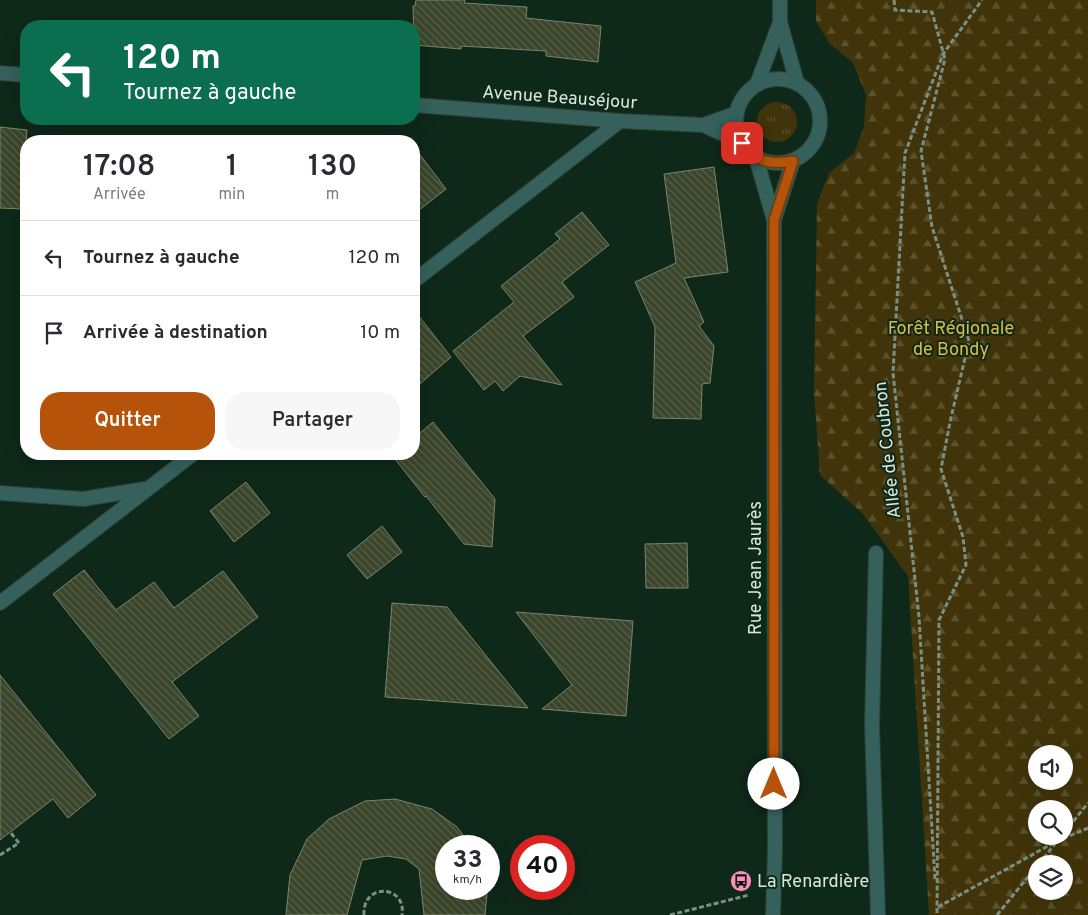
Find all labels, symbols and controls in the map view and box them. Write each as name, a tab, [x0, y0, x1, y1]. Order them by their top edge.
text: 120 m	[123, 37, 221, 81]
icon: left	[40, 40, 105, 105]
text: Tournez à gauche	[123, 80, 296, 107]
street label: Avenue Beauséjour	[482, 82, 638, 115]
pin	[721, 122, 763, 164]
icon: arrive	[728, 129, 756, 157]
text: 17:08	[83, 149, 156, 186]
text: 1	[226, 149, 238, 186]
text: 130	[308, 149, 357, 186]
text: Arrivée	[93, 185, 146, 205]
text: min	[219, 185, 245, 205]
text: m	[326, 185, 339, 205]
icon: left	[40, 244, 68, 272]
text: Tournez à gauche	[83, 246, 240, 270]
text: 120 m	[349, 246, 400, 270]
park label: Forêt Régionale de Bondy	[888, 318, 1014, 362]
icon: arrive	[40, 319, 68, 347]
text: Arrivée à destination	[83, 321, 268, 345]
text: 10 m	[360, 321, 400, 345]
street label: Allée de Coubron	[870, 380, 907, 520]
button: Quitter	[40, 392, 215, 450]
button: Partager	[225, 392, 400, 450]
street label: Rue Jean Jaurès	[745, 501, 768, 635]
map controls	[1028, 745, 1073, 900]
button: sound	[1028, 745, 1073, 790]
position arrow	[747, 757, 799, 809]
button: search	[1028, 800, 1073, 845]
speed limit sign: 40	[510, 835, 575, 900]
text: 33	[453, 845, 482, 877]
button: layers	[1028, 855, 1073, 900]
bus stop icon: La Renardière	[729, 869, 753, 893]
place label: La Renardière	[757, 871, 869, 894]
text: km/h	[453, 872, 482, 888]

